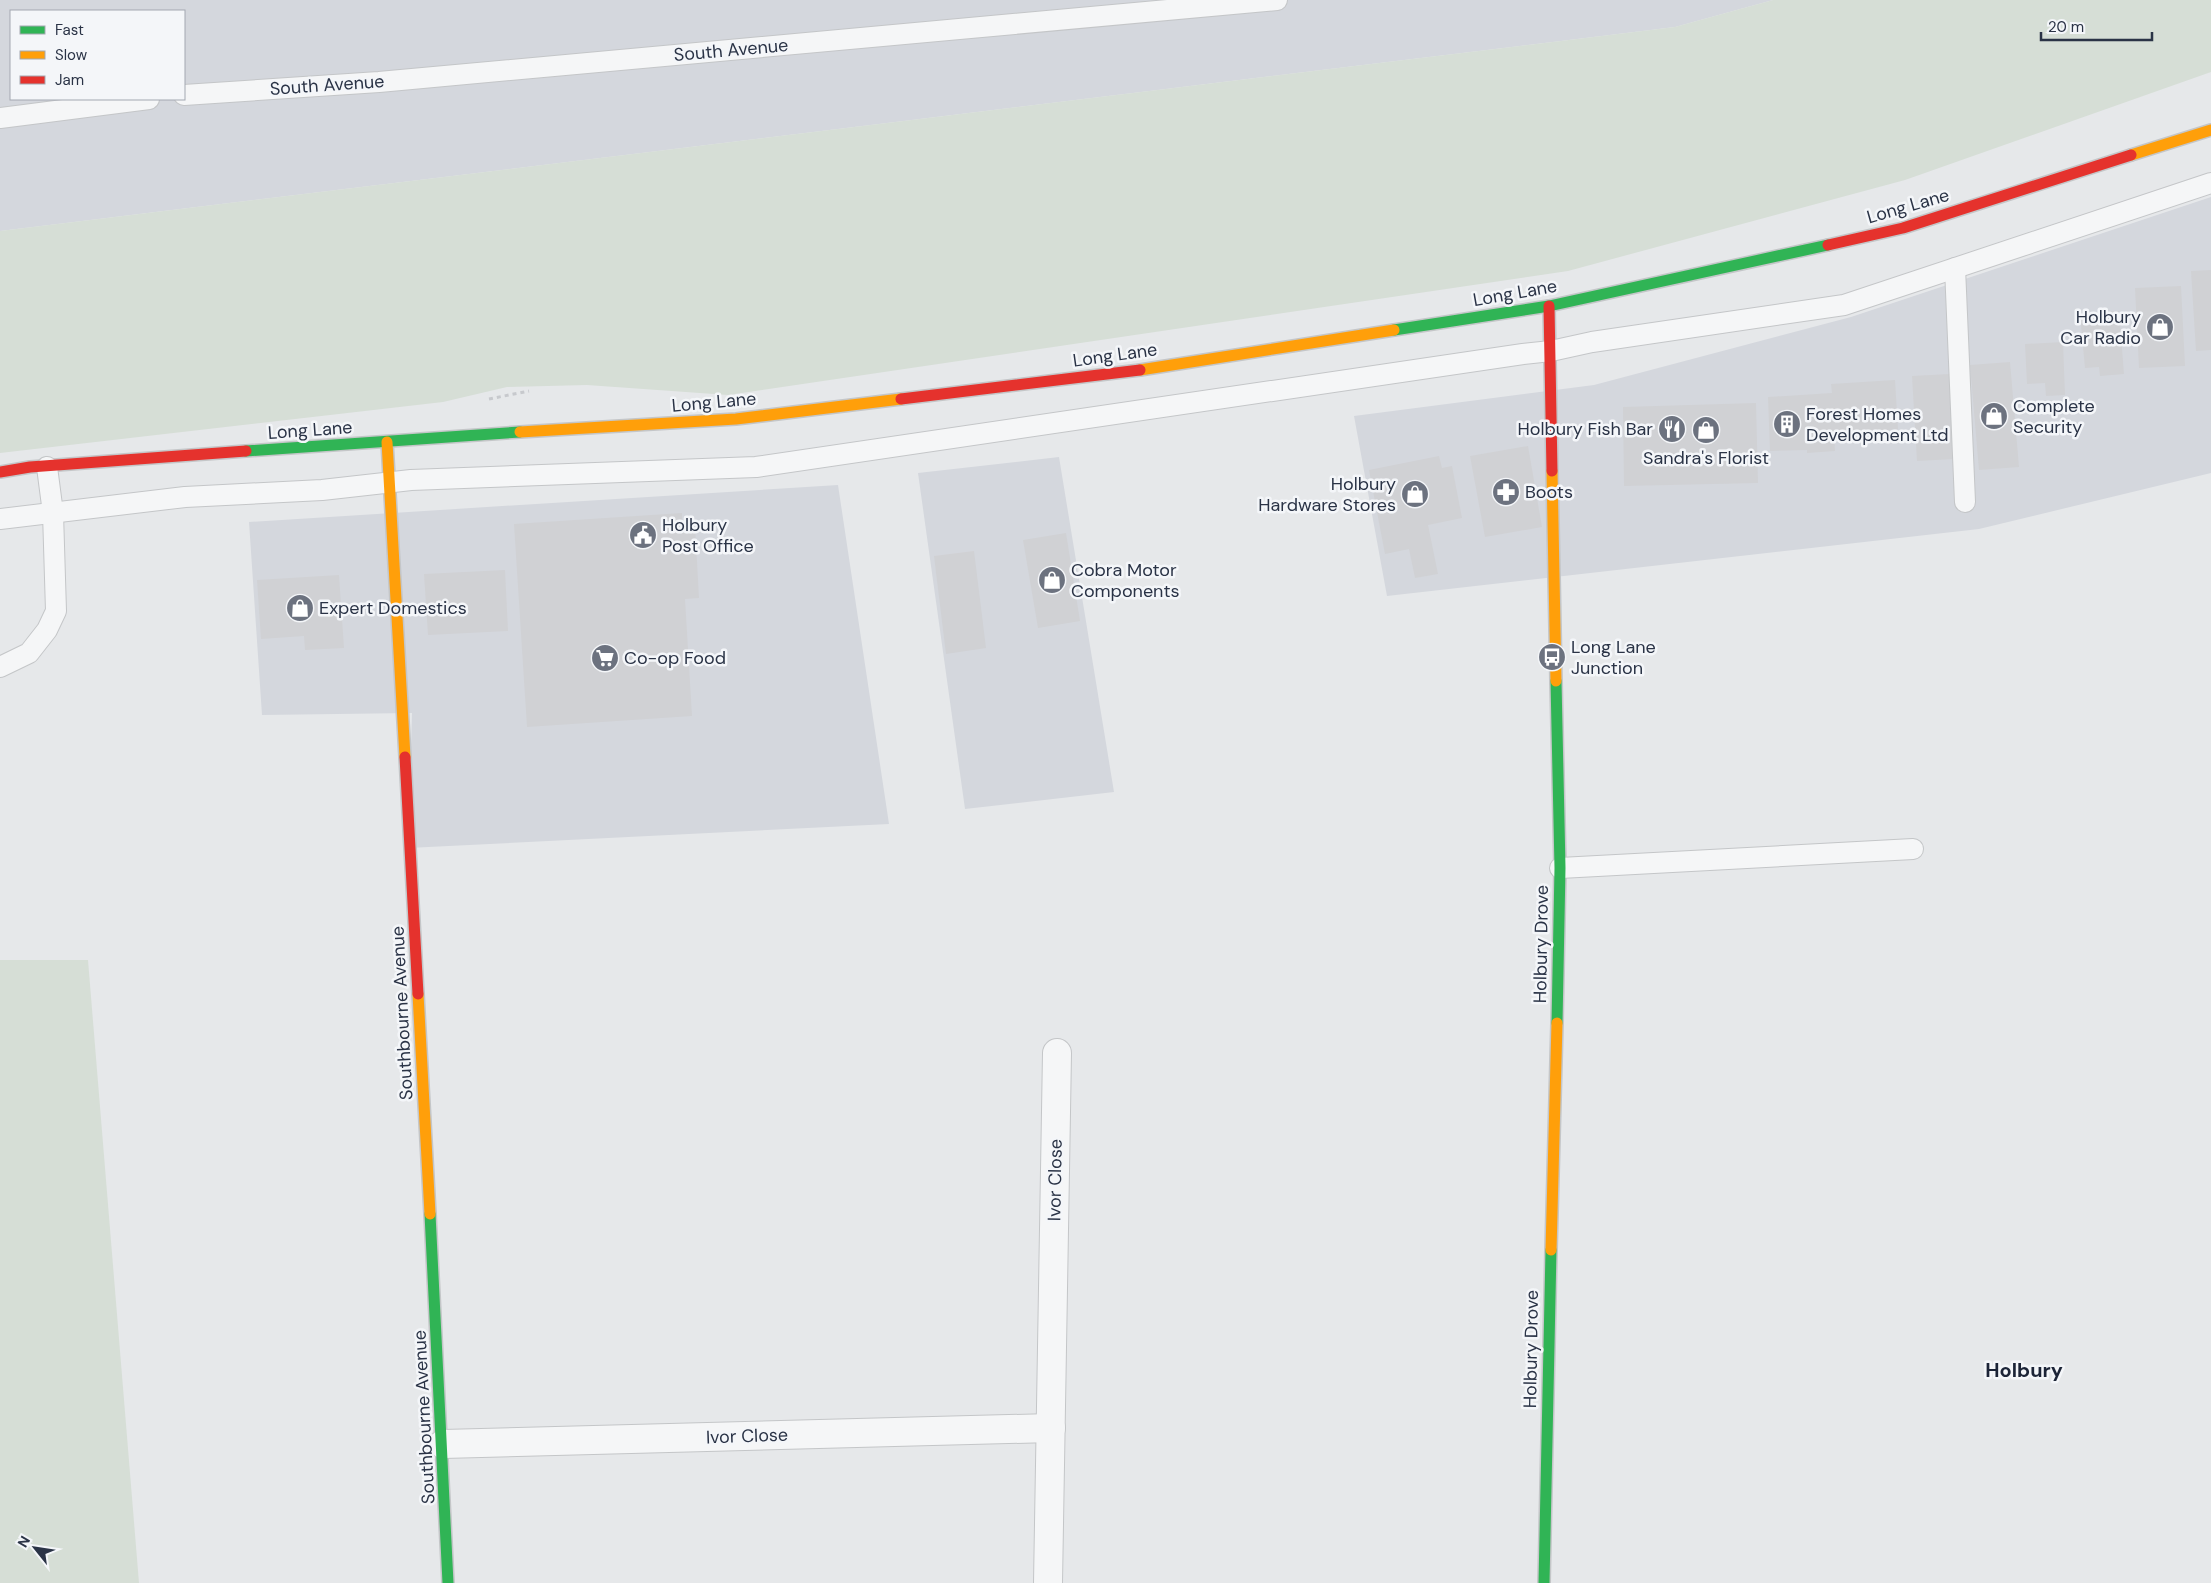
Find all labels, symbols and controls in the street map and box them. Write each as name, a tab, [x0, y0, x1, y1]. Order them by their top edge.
legend	[10, 10, 185, 100]
scale bar	[2041, 10, 2152, 42]
text: 20 m	[2048, 17, 2084, 37]
text: Fast	[55, 20, 84, 40]
street label: South Avenue	[673, 33, 789, 67]
text: Slow	[55, 45, 88, 65]
street label: South Avenue	[269, 69, 385, 101]
text: Jam	[55, 70, 84, 90]
street label: Long Lane	[1864, 183, 1952, 229]
street label: Long Lane	[1471, 274, 1559, 312]
place label: Holbury Car Radio	[2060, 305, 2141, 350]
shop icon: Holbury Car Radio	[2145, 312, 2175, 342]
street label: Long Lane	[1071, 337, 1159, 373]
street label: Long Lane	[671, 386, 757, 418]
place label: Complete Security	[2013, 394, 2095, 439]
shop icon: Complete Security	[1979, 401, 2009, 431]
place label: Forest Homes Development Ltd	[1806, 402, 1949, 447]
building icon: Forest Homes Development Ltd	[1772, 409, 1802, 439]
restaurant icon: Holbury Fish Bar	[1657, 414, 1687, 444]
street label: Long Lane	[267, 415, 353, 445]
shop icon: Sandra's Florist	[1691, 415, 1721, 445]
place label: Holbury Fish Bar	[1518, 417, 1653, 441]
place label: Sandra's Florist	[1643, 446, 1769, 470]
place label: Holbury Hardware Stores	[1258, 472, 1396, 517]
pharmacy icon: Boots	[1491, 477, 1521, 507]
shop icon: Holbury Hardware Stores	[1400, 479, 1430, 509]
place label: Boots	[1525, 480, 1573, 504]
place label: Holbury Post Office	[662, 513, 754, 558]
public building icon: Holbury Post Office	[628, 520, 658, 550]
place label: Cobra Motor Components	[1071, 558, 1180, 603]
shop icon: Cobra Motor Components	[1037, 565, 1067, 595]
shop icon: Expert Domestics	[285, 593, 315, 623]
place label: Expert Domestics	[319, 596, 467, 620]
place label: Long Lane Junction	[1571, 635, 1656, 680]
bus stop icon: Long Lane Junction	[1537, 642, 1567, 672]
supermarket icon: Co-op Food	[590, 643, 620, 673]
place label: Co-op Food	[624, 646, 726, 670]
street label: Holbury Drove	[1528, 885, 1554, 1003]
street label: Southbourne Avenue	[385, 925, 419, 1101]
street label: Ivor Close	[1042, 1139, 1068, 1221]
street label: Holbury Drove	[1518, 1290, 1544, 1408]
street label: Southbourne Avenue	[407, 1329, 441, 1505]
district label: Holbury	[1985, 1357, 2063, 1383]
street label: Ivor Close	[705, 1423, 789, 1449]
north arrow	[10, 1523, 60, 1573]
text: N	[13, 1533, 34, 1550]

